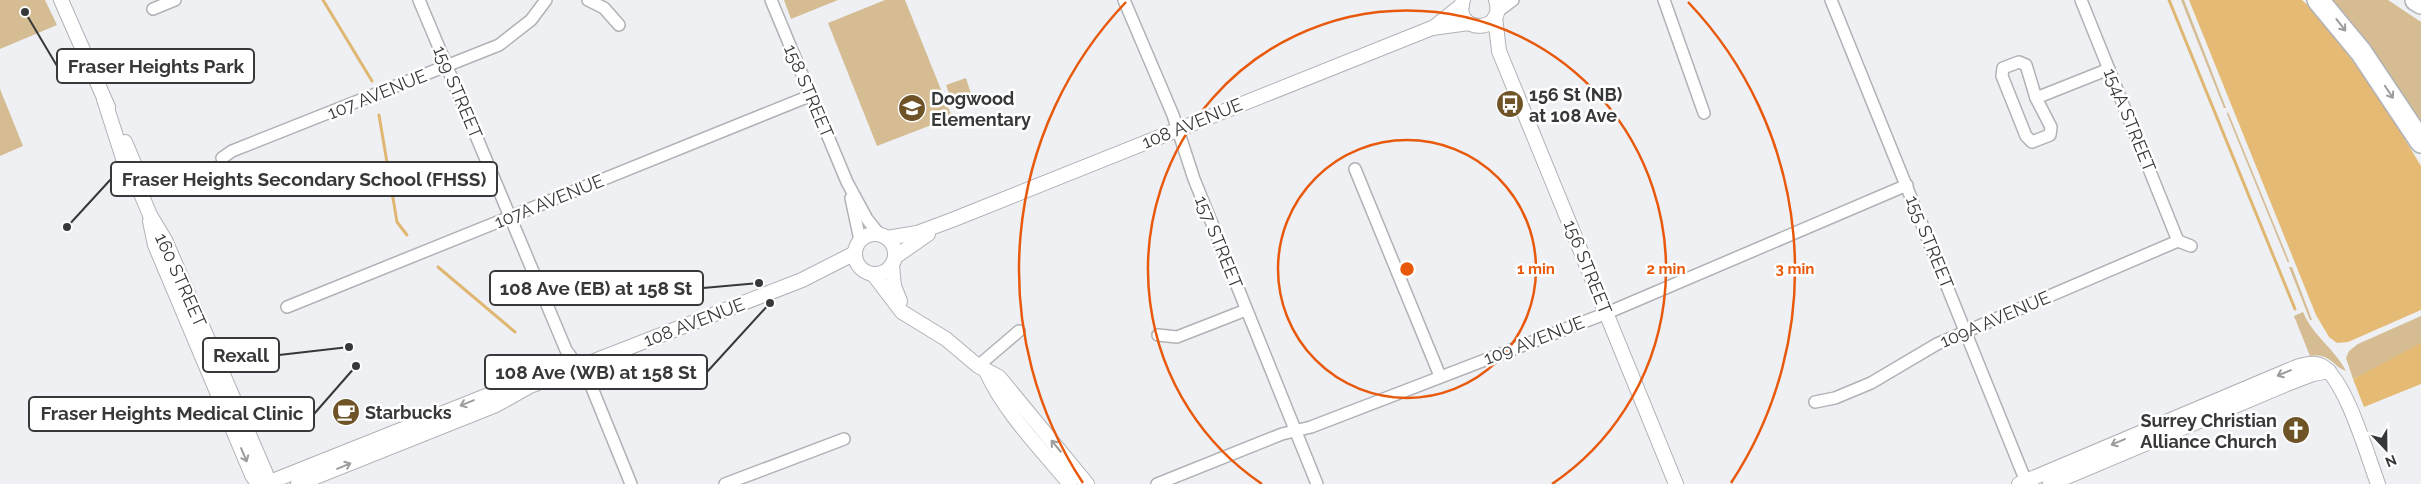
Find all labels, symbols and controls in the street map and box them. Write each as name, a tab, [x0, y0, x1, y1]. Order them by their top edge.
one-way arrow	[2335, 18, 2346, 31]
street label: 158 STREET	[780, 41, 838, 141]
street label: 159 STREET	[429, 42, 487, 142]
callout: Fraser Heights Park	[57, 49, 254, 83]
text: Fraser Heights Park	[68, 55, 245, 77]
street label: 107 AVENUE	[324, 65, 430, 123]
street label: 154A STREET	[2100, 65, 2160, 175]
place label: 156 St (NB) at 108 Ave	[1529, 84, 1622, 126]
one-way arrow	[2384, 85, 2394, 99]
place label: Dogwood Elementary	[931, 88, 1031, 130]
bus stop icon: 156 St (NB) at 108 Ave	[1495, 89, 1525, 119]
school or university icon: Dogwood Elementary	[897, 93, 927, 123]
street label: 108 AVENUE	[1139, 93, 1245, 153]
callout: Fraser Heights Secondary School (FHSS)	[111, 162, 497, 196]
text: Fraser Heights Secondary School (FHSS)	[122, 168, 486, 190]
street label: 107A AVENUE	[491, 170, 607, 232]
street label: 155 STREET	[1902, 192, 1958, 292]
street label: 157 STREET	[1191, 193, 1247, 291]
street label: 156 STREET	[1560, 217, 1616, 317]
street label: 160 STREET	[151, 230, 211, 330]
centre of rings	[1398, 260, 1416, 278]
text: 1 min	[1517, 260, 1555, 278]
text: 2 min	[1647, 260, 1685, 278]
text: 3 min	[1776, 260, 1814, 278]
callout: 108 Ave (EB) at 158 St	[490, 271, 703, 305]
text: 108 Ave (EB) at 158 St	[500, 277, 693, 299]
street label: 109A AVENUE	[1937, 286, 2053, 352]
street label: 108 AVENUE	[641, 293, 747, 351]
street label: 109 AVENUE	[1481, 311, 1587, 369]
callout: Rexall	[203, 338, 279, 372]
text: Rexall	[213, 344, 270, 366]
callout: 108 Ave (WB) at 158 St	[485, 355, 707, 389]
text: 108 Ave (WB) at 158 St	[495, 361, 697, 383]
one-way arrow	[2277, 368, 2292, 378]
callout: Fraser Heights Medical Clinic	[29, 397, 314, 431]
cafe icon: Starbucks	[331, 397, 361, 427]
one-way arrow	[459, 400, 474, 409]
text: Fraser Heights Medical Clinic	[40, 402, 304, 424]
place label: Starbucks	[365, 402, 452, 423]
place label: Surrey Christian Alliance Church	[2140, 410, 2277, 452]
church icon: Surrey Christian Alliance Church	[2281, 415, 2311, 445]
north arrow	[2361, 424, 2411, 474]
one-way arrow	[2111, 438, 2126, 448]
one-way arrow	[1050, 440, 1061, 453]
one-way arrow	[240, 448, 249, 463]
text: N	[2383, 452, 2399, 470]
one-way arrow	[335, 461, 351, 470]

